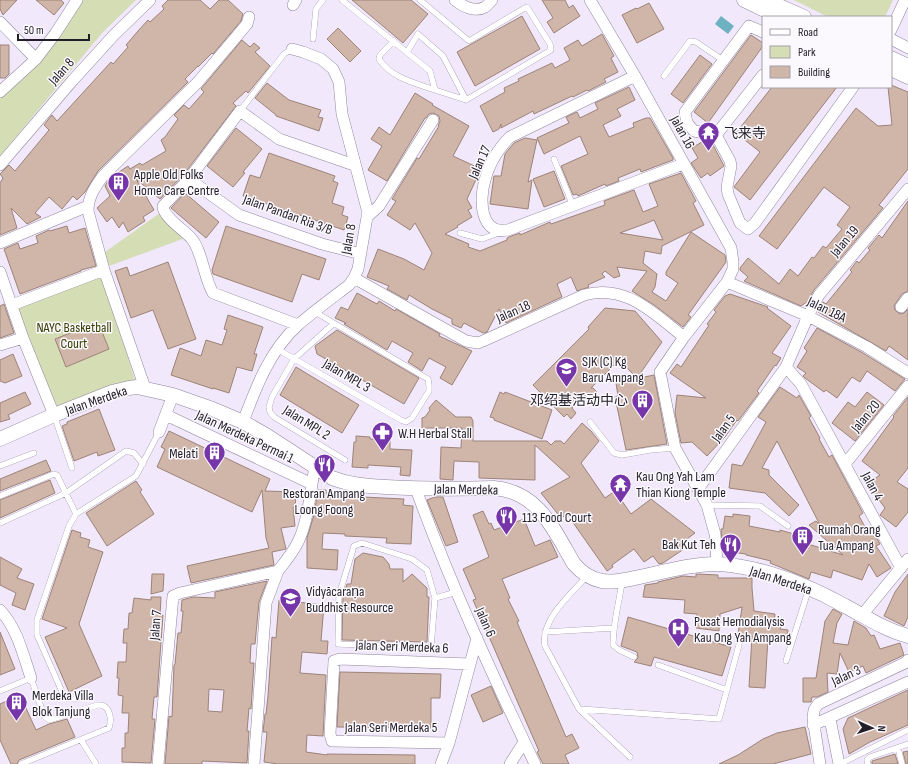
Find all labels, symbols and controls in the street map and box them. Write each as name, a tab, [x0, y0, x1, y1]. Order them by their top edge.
scale bar	[18, 16, 89, 42]
legend	[762, 16, 892, 88]
text: 50 m	[24, 23, 44, 38]
text: Road	[798, 25, 818, 40]
text: Park	[798, 45, 816, 60]
street label: Jalan 8	[44, 54, 78, 89]
text: Building	[798, 65, 830, 80]
street label: Jalan 16	[666, 112, 699, 152]
temple icon: 飞来寺	[695, 120, 721, 153]
place label: 飞来寺	[724, 125, 766, 142]
street label: Jalan 17	[464, 142, 494, 183]
place label: Apple Old Folks Home Care Centre	[133, 166, 219, 199]
building icon: Apple Old Folks Home Care Centre	[106, 169, 132, 202]
street label: Jalan Pandan Ria 3/B	[240, 190, 335, 239]
street label: Jalan 19	[826, 222, 862, 261]
street label: Jalan 8	[337, 223, 360, 257]
street label: Jalan 18A	[804, 292, 850, 327]
street label: Jalan 18	[493, 296, 533, 327]
park label: NAYC Basketball Court	[36, 319, 112, 352]
place label: SJK (C) Kg Baru Ampang	[582, 353, 644, 386]
street label: Jalan MPL 3	[319, 355, 374, 396]
school or university icon: SJK (C) Kg Baru Ampang	[553, 356, 579, 389]
street label: Jalan Merdeka	[62, 382, 129, 419]
building icon: 邓绍基活动中心	[630, 387, 656, 420]
place label: 邓绍基活动中心	[530, 392, 628, 409]
street label: Jalan 20	[847, 397, 883, 437]
street label: Jalan MPL 2	[279, 401, 333, 443]
street label: Jalan Merdeka Permai 1	[192, 406, 297, 467]
street label: Jalan 5	[707, 411, 739, 446]
pharmacy icon: W.H Herbal Stall	[369, 420, 395, 453]
place label: W.H Herbal Stall	[398, 425, 472, 442]
building icon: Melati	[201, 440, 227, 473]
place label: Melati	[169, 445, 198, 462]
restaurant icon: Restoran Ampang Loong Foong	[311, 452, 337, 485]
place label: Kau Ong Yah Lam Thian Kiong Temple	[636, 468, 726, 501]
street label: Jalan 4	[857, 468, 887, 504]
temple icon: Kau Ong Yah Lam Thian Kiong Temple	[607, 471, 633, 504]
street label: Jalan Merdeka	[433, 480, 498, 499]
place label: Restoran Ampang Loong Foong	[283, 485, 366, 518]
restaurant icon: 113 Food Court	[493, 504, 519, 537]
place label: 113 Food Court	[522, 509, 591, 526]
place label: Rumah Orang Tua Ampang	[818, 521, 881, 554]
building icon: Rumah Orang Tua Ampang	[790, 524, 816, 557]
restaurant icon: Bak Kut Teh	[718, 531, 744, 564]
place label: Bak Kut Teh	[662, 536, 716, 553]
street label: Jalan Merdeka	[747, 562, 814, 599]
place label: Vidyācaraṇa Buddhist Resource	[306, 583, 393, 616]
school or university icon: Vidyācaraṇa Buddhist Resource	[278, 586, 304, 619]
street label: Jalan 6	[471, 604, 500, 640]
street label: Jalan 7	[146, 609, 165, 642]
place label: Pusat Hemodialysis Kau Ong Yah Ampang	[694, 613, 792, 646]
hospital icon: Pusat Hemodialysis Kau Ong Yah Ampang	[666, 616, 692, 649]
street label: Jalan Seri Merdeka 6	[354, 636, 449, 657]
street label: Jalan 3	[828, 661, 864, 690]
place label: Merdeka Villa Blok Tanjung	[32, 687, 94, 720]
building icon: Merdeka Villa Blok Tanjung	[3, 690, 29, 723]
north arrow	[852, 708, 892, 748]
street label: Jalan Seri Merdeka 5	[344, 719, 438, 736]
text: N	[875, 725, 888, 732]

